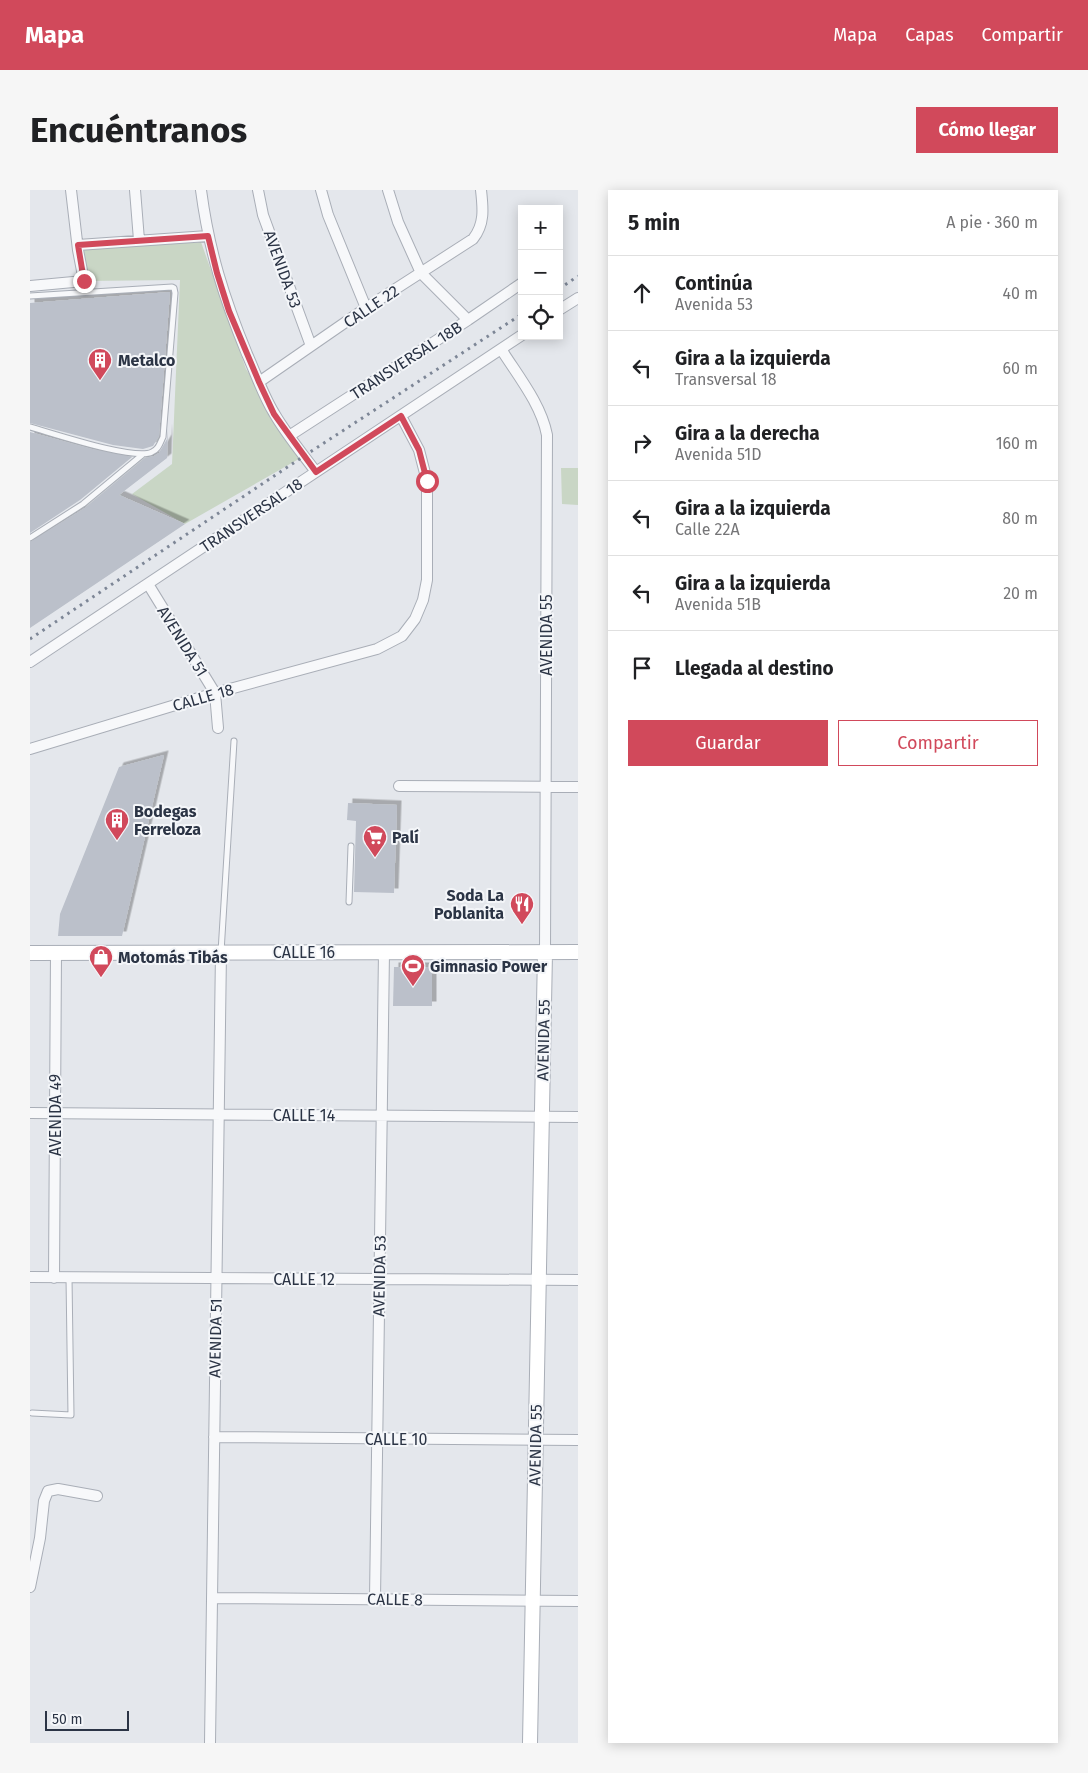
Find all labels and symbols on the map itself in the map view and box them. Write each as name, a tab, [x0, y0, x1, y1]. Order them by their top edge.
street label: AVENIDA 53	[260, 228, 305, 311]
route end	[73, 270, 96, 293]
street label: CALLE 22	[340, 281, 403, 332]
street label: TRANSVERSAL 18B	[347, 317, 466, 404]
building icon: Metalco	[87, 347, 113, 381]
place label: Metalco	[118, 351, 175, 370]
route start	[416, 470, 439, 493]
street label: TRANSVERSAL 18	[197, 474, 306, 557]
street label: AVENIDA 55	[537, 594, 556, 676]
street label: AVENIDA 51	[153, 602, 212, 680]
street label: CALLE 18	[170, 680, 236, 715]
place label: Bodegas Ferreloza	[134, 802, 201, 839]
building icon: Bodegas Ferreloza	[104, 807, 130, 841]
supermarket icon: Palí	[362, 824, 388, 858]
place label: Palí	[392, 828, 419, 847]
place label: Soda La Poblanita	[434, 886, 504, 923]
restaurant icon: Soda La Poblanita	[509, 891, 535, 925]
street label: CALLE 16	[273, 943, 335, 962]
shop icon: Motomás Tibás	[88, 944, 114, 978]
place label: Motomás Tibás	[118, 948, 228, 967]
sports icon: Gimnasio Power	[400, 953, 426, 987]
place label: Gimnasio Power	[430, 957, 548, 976]
street label: AVENIDA 55	[533, 999, 554, 1081]
street label: AVENIDA 49	[46, 1074, 65, 1156]
street label: CALLE 14	[273, 1106, 336, 1125]
street label: AVENIDA 53	[369, 1235, 390, 1317]
street label: CALLE 12	[273, 1270, 335, 1289]
street label: AVENIDA 51	[205, 1298, 226, 1378]
street label: AVENIDA 55	[525, 1404, 546, 1486]
street label: CALLE 10	[365, 1430, 427, 1449]
street label: CALLE 8	[367, 1590, 423, 1609]
scale bar	[45, 1708, 129, 1731]

